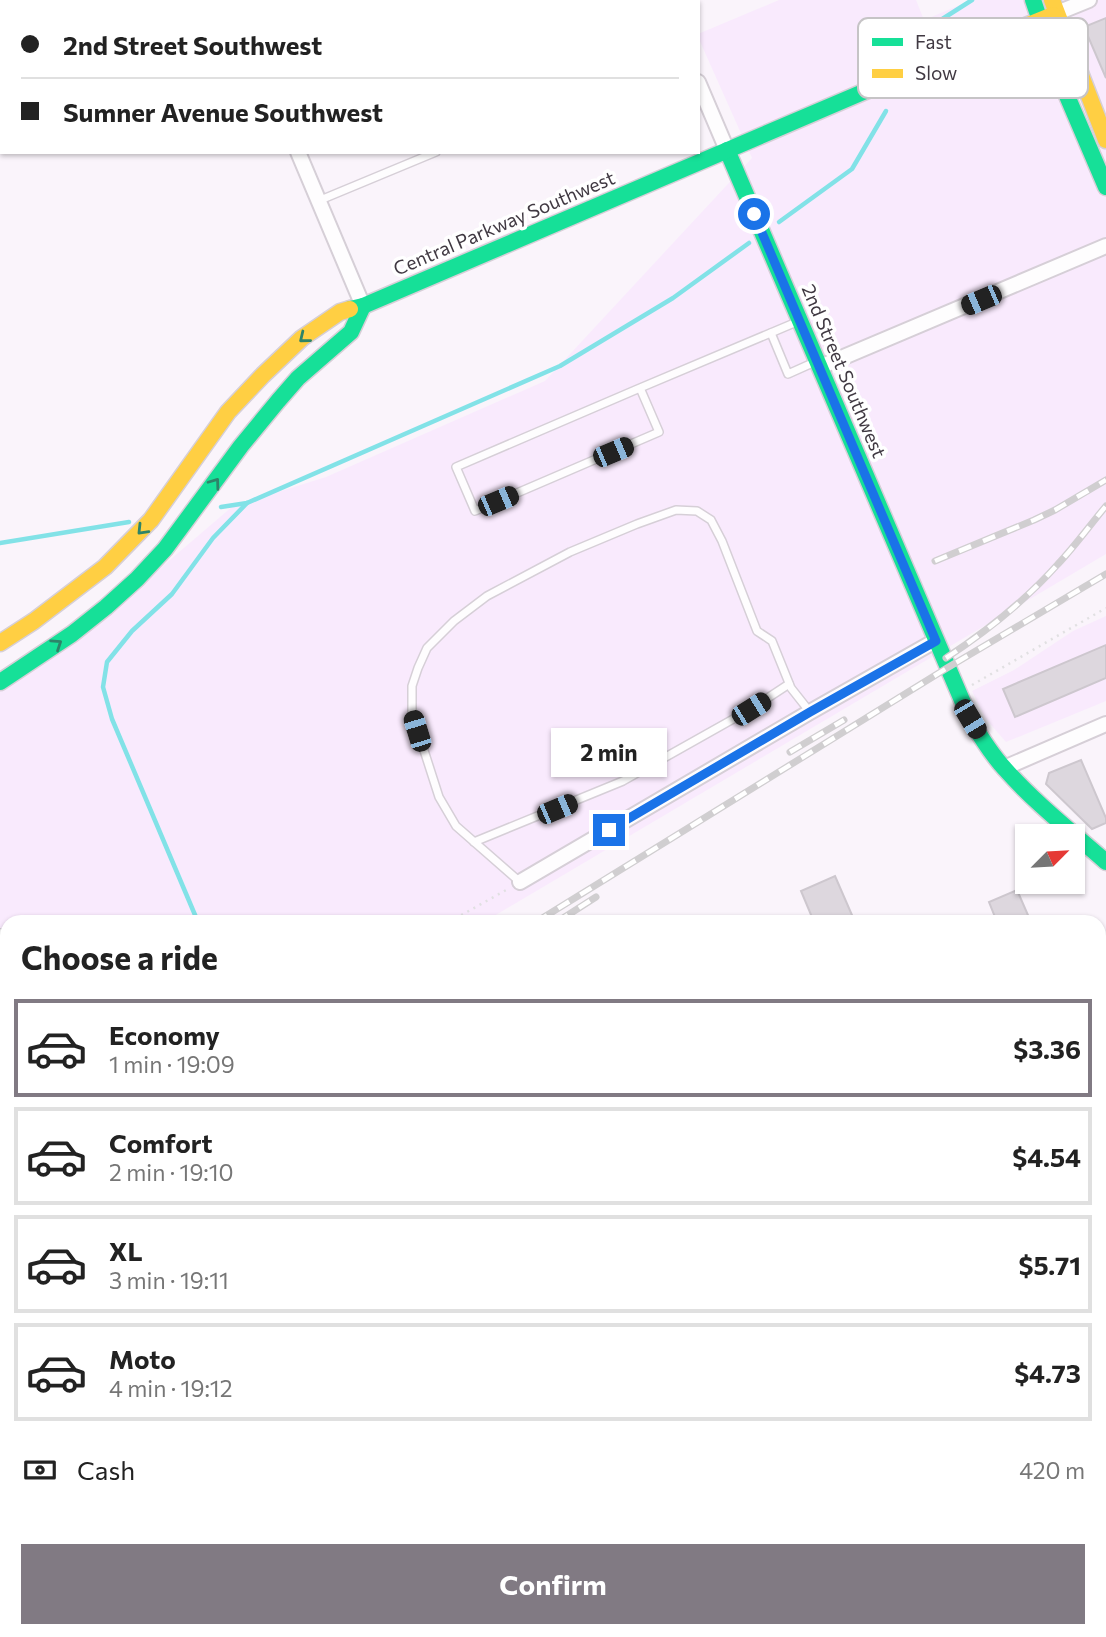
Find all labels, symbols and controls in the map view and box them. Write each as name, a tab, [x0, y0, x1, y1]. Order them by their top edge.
legend	[858, 18, 1088, 98]
text: 2nd Street Southwest	[63, 29, 322, 60]
text: Fast	[915, 30, 952, 53]
text: Slow	[915, 61, 957, 84]
text: Sumner Avenue Southwest	[63, 96, 383, 127]
street label: Central Parkway Southwest	[390, 165, 618, 280]
route start	[738, 198, 770, 230]
street label: 2nd Street Southwest	[797, 281, 892, 461]
car	[958, 282, 1005, 318]
one-way arrow	[299, 330, 312, 342]
car	[590, 434, 637, 470]
one-way arrow	[207, 478, 219, 491]
car	[475, 483, 522, 519]
one-way arrow	[138, 522, 150, 534]
one-way arrow	[49, 639, 62, 652]
car	[728, 689, 775, 729]
car	[951, 696, 990, 742]
car	[401, 708, 434, 754]
callout: 2 min	[551, 728, 667, 778]
text: 2 min	[580, 738, 638, 766]
car	[534, 791, 581, 827]
route end	[593, 814, 625, 846]
north arrow	[1015, 824, 1085, 894]
map controls	[1015, 824, 1085, 894]
text: Choose a ride	[21, 937, 218, 977]
icon: car	[25, 1017, 88, 1080]
text: Economy	[109, 1019, 220, 1050]
text: $3.36	[1013, 1033, 1081, 1064]
text: 1 min · 19:09	[109, 1050, 235, 1078]
icon: car	[25, 1125, 88, 1188]
text: Comfort	[109, 1127, 212, 1158]
text: $4.54	[1012, 1141, 1081, 1172]
text: 2 min · 19:10	[109, 1158, 234, 1186]
icon: car	[25, 1233, 88, 1296]
text: XL	[109, 1235, 143, 1266]
text: $5.71	[1019, 1249, 1081, 1280]
text: 3 min · 19:11	[109, 1266, 229, 1294]
icon: car	[25, 1341, 88, 1404]
text: Moto	[109, 1343, 176, 1374]
text: $4.73	[1014, 1357, 1081, 1388]
text: 4 min · 19:12	[109, 1374, 232, 1402]
icon: cash	[21, 1451, 59, 1489]
text: Cash	[77, 1454, 135, 1485]
text: 420 m	[1019, 1456, 1085, 1484]
button: Confirm	[21, 1544, 1085, 1624]

